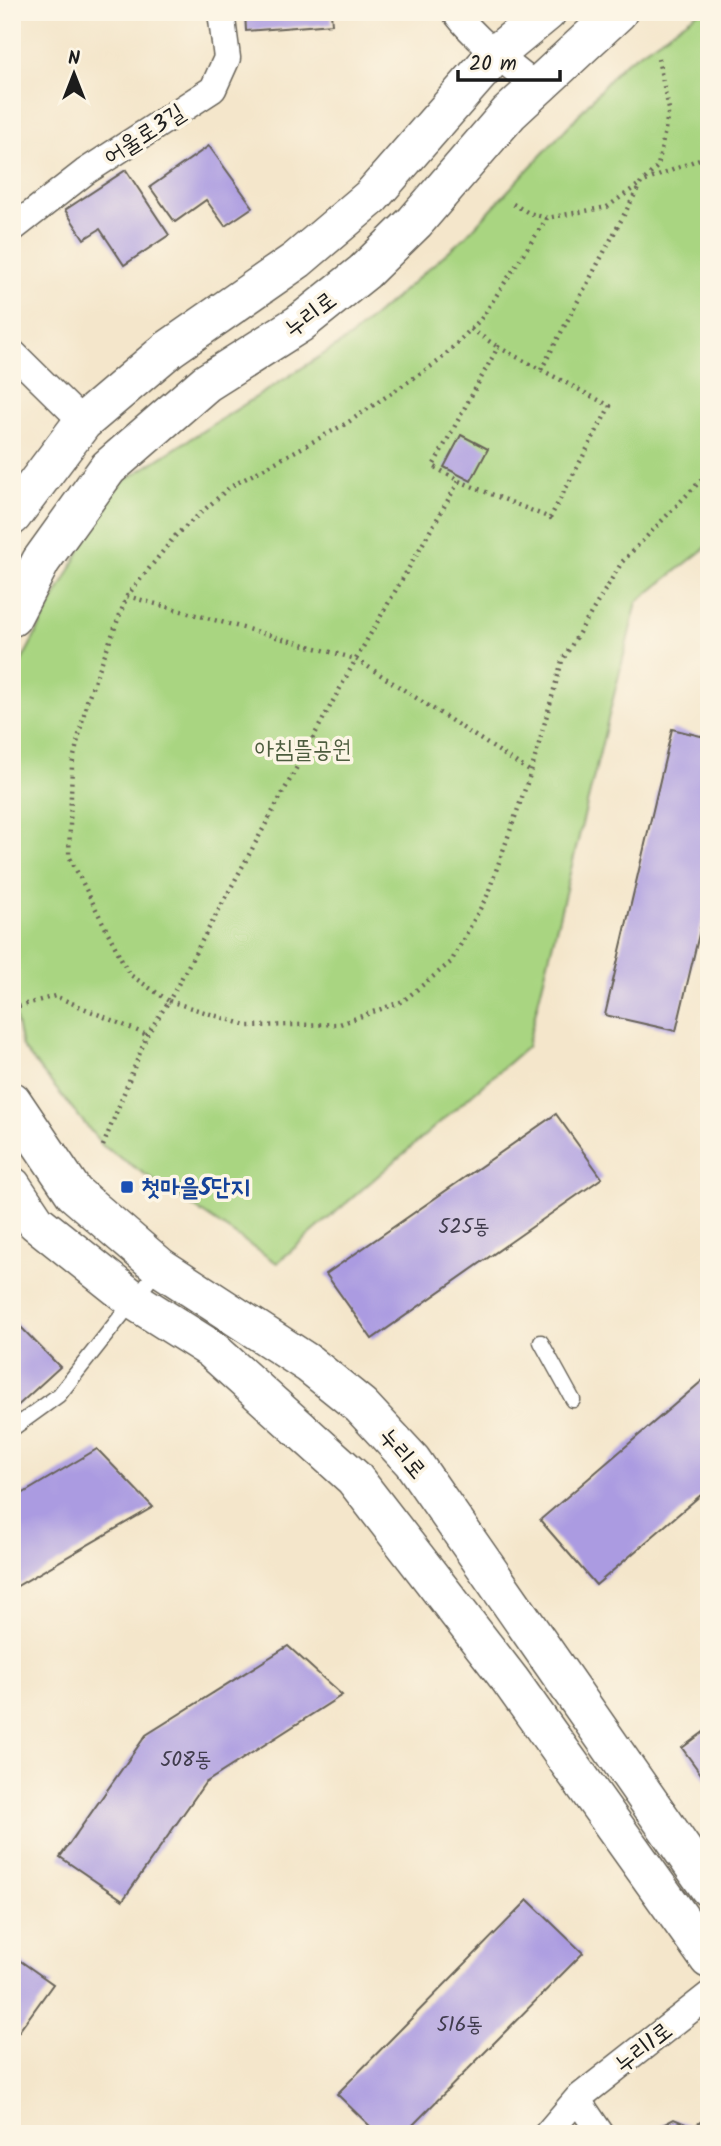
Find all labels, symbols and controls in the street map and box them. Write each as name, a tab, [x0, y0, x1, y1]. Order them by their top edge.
north arrow	[38, 38, 108, 108]
scale bar	[458, 38, 560, 82]
text: N	[68, 44, 80, 74]
text: 20 m	[469, 48, 517, 81]
street label: 어울로3길	[96, 94, 194, 176]
street label: 누리로	[276, 282, 346, 348]
park label: 아침뜰공원	[255, 731, 351, 770]
place label: 첫마을5단지	[141, 1169, 250, 1208]
marker: 첫마을5단지	[119, 1179, 135, 1195]
house number: 525동	[438, 1211, 490, 1244]
street label: 누리로	[368, 1419, 435, 1489]
house number: 508동	[160, 1744, 212, 1777]
house number: 516동	[437, 2009, 483, 2042]
street label: 누리1로	[606, 2013, 682, 2084]

